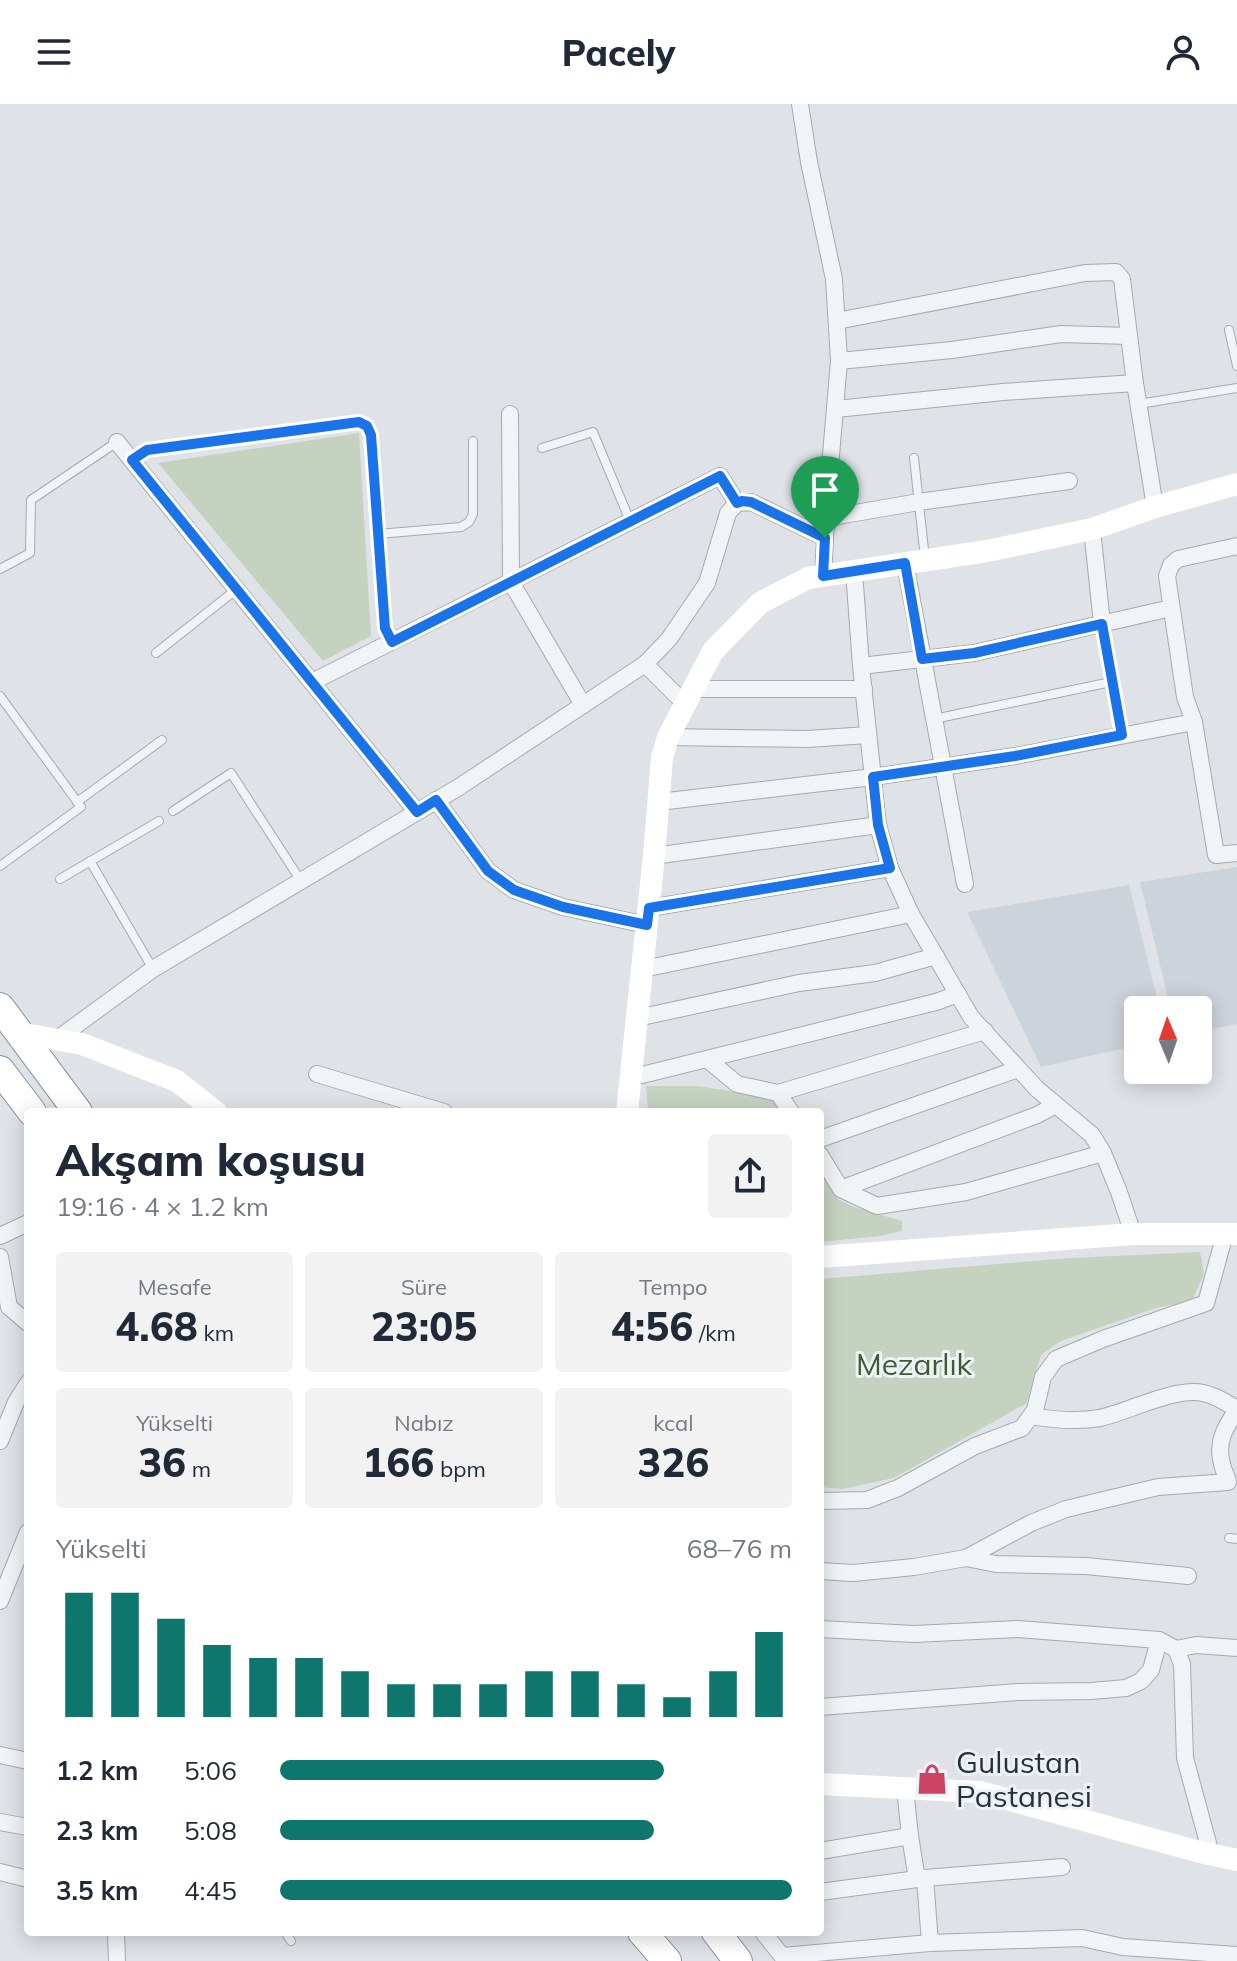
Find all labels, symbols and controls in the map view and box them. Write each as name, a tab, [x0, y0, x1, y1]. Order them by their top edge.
icon: menu	[32, 30, 76, 74]
text: Pacely	[562, 30, 675, 75]
icon: person	[1161, 30, 1205, 74]
pin	[791, 456, 859, 538]
icon: arrive	[803, 468, 847, 512]
north arrow	[1124, 996, 1212, 1084]
map controls	[1124, 996, 1212, 1084]
text: Akşam koşusu	[56, 1132, 366, 1187]
button: share	[708, 1134, 792, 1218]
text: 19:16 · 4 × 1.2 km	[56, 1190, 269, 1223]
text: Mesafe	[138, 1273, 212, 1301]
text: Süre	[401, 1273, 447, 1301]
text: Tempo	[639, 1273, 708, 1301]
text: 4.68	[115, 1301, 198, 1351]
text: 23:05	[371, 1301, 477, 1351]
text: 4:56	[611, 1301, 693, 1351]
text: km	[198, 1319, 234, 1347]
text: /km	[693, 1319, 736, 1347]
park label: Mezarlık	[856, 1345, 973, 1383]
text: Yükselti	[136, 1409, 213, 1437]
text: Nabız	[394, 1409, 454, 1437]
text: kcal	[653, 1409, 693, 1437]
text: 36	[138, 1437, 186, 1487]
text: 166	[362, 1437, 434, 1487]
text: 326	[637, 1437, 709, 1487]
text: m	[186, 1455, 211, 1483]
text: bpm	[434, 1455, 486, 1483]
text: Yükselti	[56, 1532, 147, 1565]
text: 68–76 m	[687, 1532, 792, 1565]
place label: Gulustan Pastanesi	[956, 1743, 1092, 1815]
text: 1.2 km	[56, 1754, 139, 1787]
text: 5:06	[184, 1754, 237, 1787]
shop icon: Gulustan Pastanesi	[915, 1762, 949, 1796]
text: 2.3 km	[56, 1814, 139, 1847]
text: 5:08	[184, 1814, 237, 1847]
text: 3.5 km	[56, 1874, 139, 1907]
text: 4:45	[184, 1874, 237, 1907]

